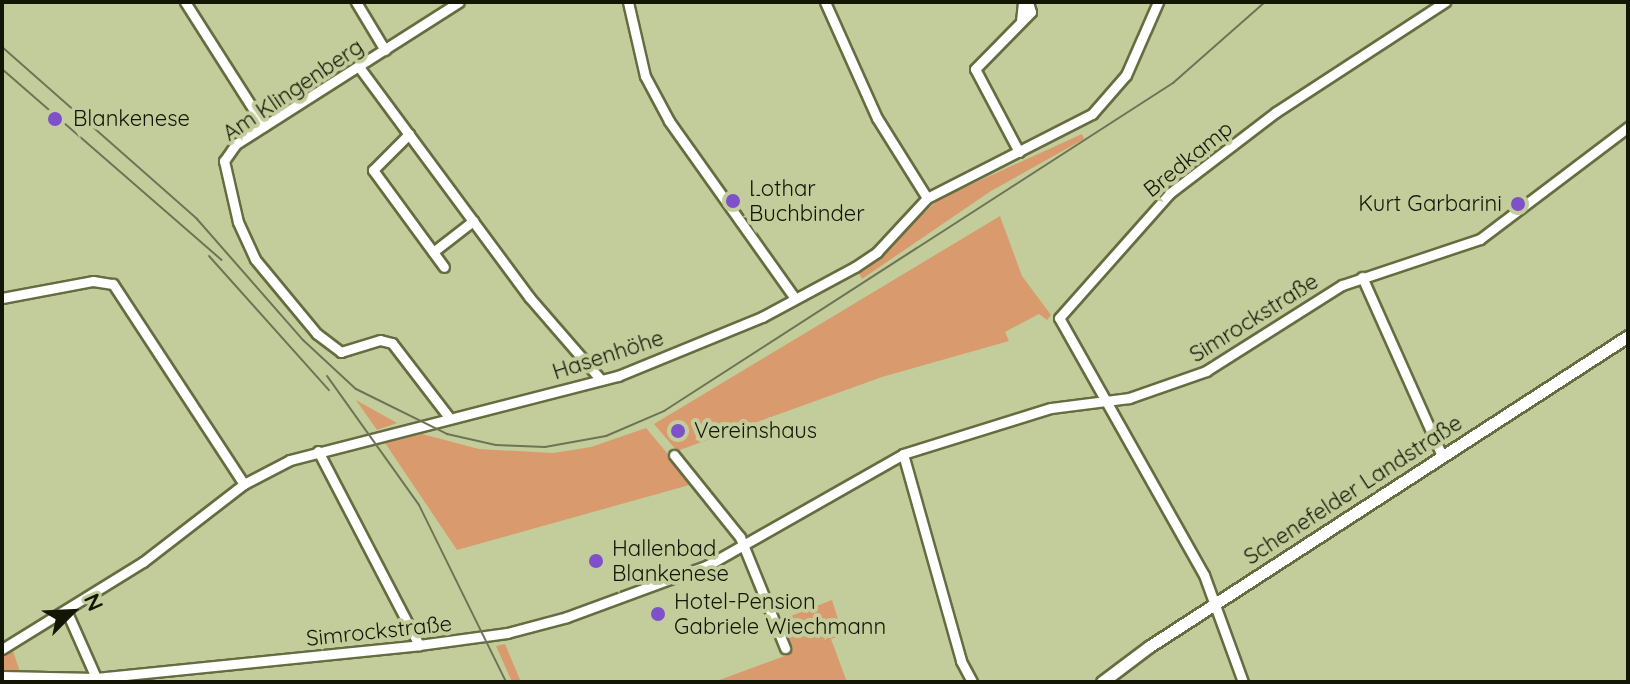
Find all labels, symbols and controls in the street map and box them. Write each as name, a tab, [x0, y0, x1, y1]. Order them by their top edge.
street label: Am Klingenberg	[218, 33, 368, 147]
place label: Blankenese	[73, 106, 190, 132]
marker: Blankenese	[44, 108, 66, 130]
street label: Bredkamp	[1138, 115, 1238, 203]
place label: Lothar Buchbinder	[749, 175, 865, 226]
place label: Kurt Garbarini	[1358, 191, 1502, 217]
marker: Lothar Buchbinder	[724, 192, 742, 210]
marker: Kurt Garbarini	[1509, 195, 1527, 213]
street label: Simrockstraße	[1185, 268, 1323, 368]
street label: Hasenhöhe	[549, 325, 667, 385]
street label: Schenefelder Landstraße	[1239, 410, 1467, 570]
place label: Vereinshaus	[694, 418, 817, 444]
marker: Vereinshaus	[669, 422, 687, 440]
place label: Hallenbad Blankenese	[612, 535, 729, 586]
marker: Hallenbad Blankenese	[587, 552, 605, 570]
north arrow	[32, 572, 112, 652]
place label: Hotel-Pension Gabriele Wiechmann	[674, 588, 886, 640]
text: N	[78, 589, 110, 615]
marker: Hotel-Pension Gabriele Wiechmann	[649, 605, 667, 623]
street label: Simrockstraße	[305, 610, 453, 652]

